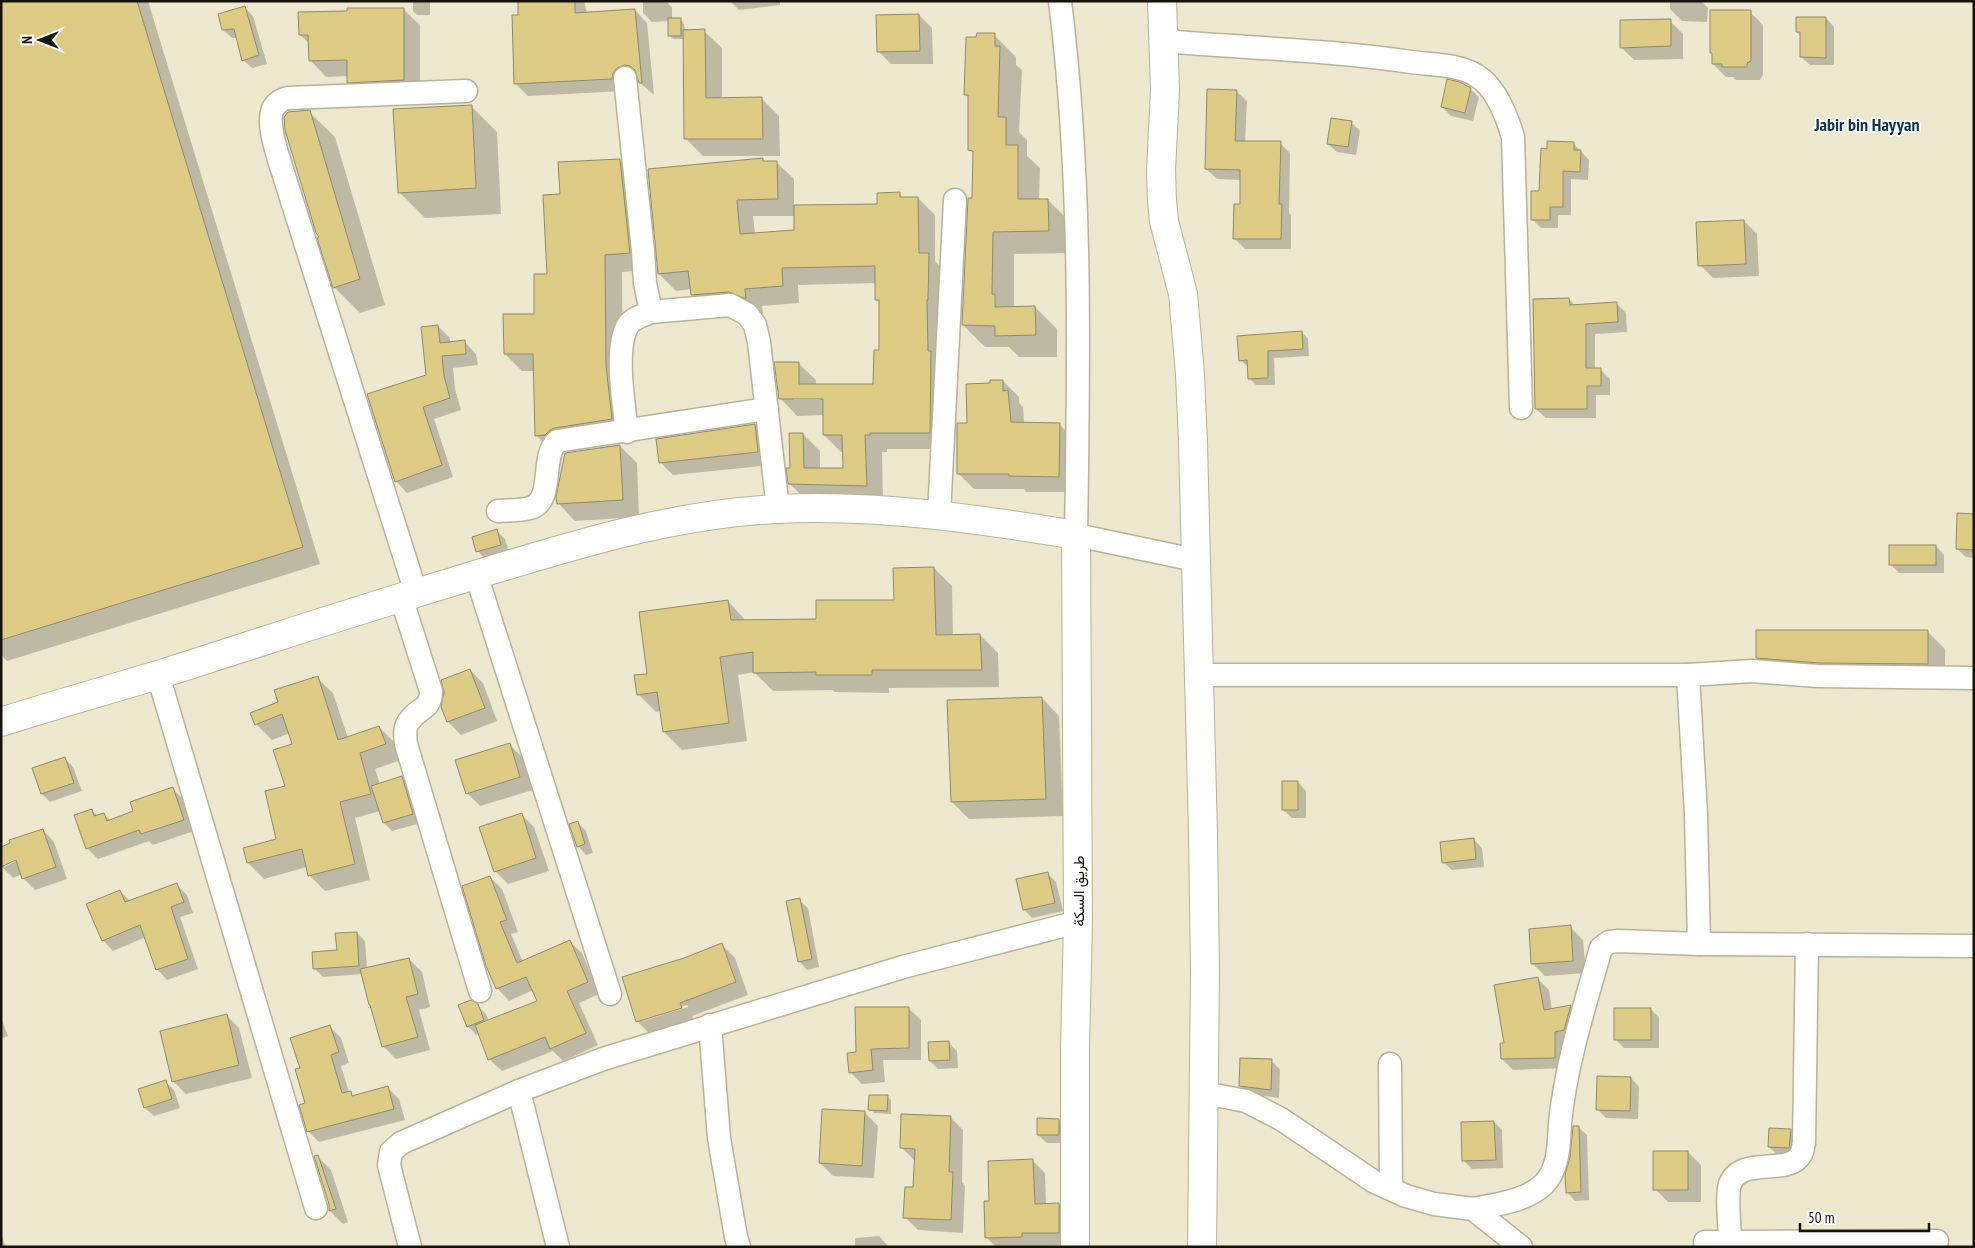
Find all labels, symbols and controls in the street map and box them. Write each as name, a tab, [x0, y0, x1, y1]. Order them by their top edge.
north arrow	[15, 15, 65, 65]
text: N	[18, 36, 36, 44]
district label: Jabir bin Hayyan	[1813, 113, 1920, 136]
street label: طريق السكة	[1069, 855, 1089, 926]
scale bar	[1800, 1200, 1929, 1232]
text: 50 m	[1808, 1208, 1834, 1227]

